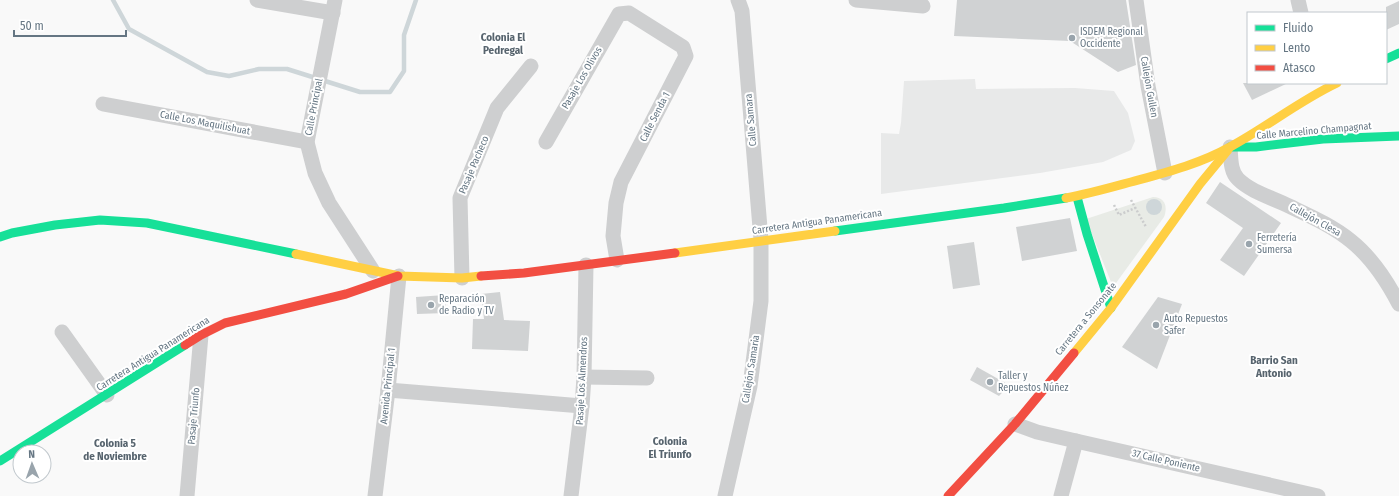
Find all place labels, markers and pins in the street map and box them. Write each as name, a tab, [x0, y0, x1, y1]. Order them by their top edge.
place label: ISDEM Regional Occidente	[1080, 26, 1143, 50]
marker: ISDEM Regional Occidente	[1067, 33, 1077, 43]
place label: Ferretería Sumersa	[1257, 231, 1297, 256]
marker: Ferretería Sumersa	[1244, 239, 1254, 249]
place label: Reparación de Radio y TV	[439, 293, 495, 317]
marker: Reparación de Radio y TV	[426, 300, 436, 310]
place label: Auto Repuestos Safer	[1164, 313, 1228, 337]
marker: Auto Repuestos Safer	[1151, 320, 1161, 330]
place label: Taller y Repuestos Núñez	[998, 370, 1068, 394]
marker: Taller y Repuestos Núñez	[985, 377, 995, 387]

